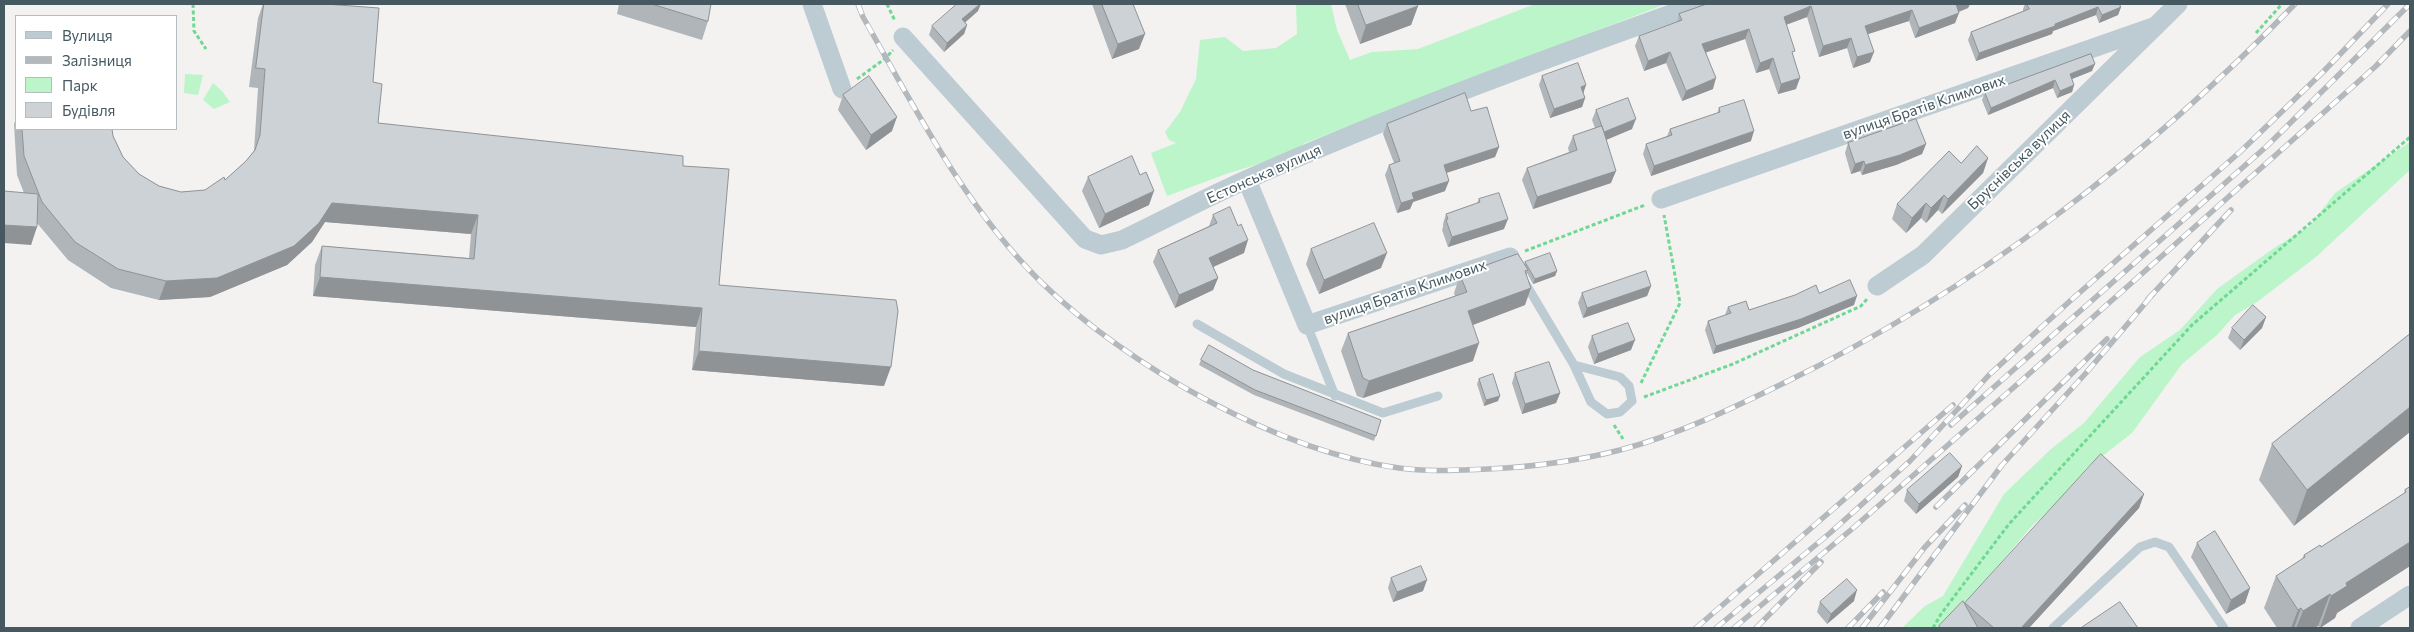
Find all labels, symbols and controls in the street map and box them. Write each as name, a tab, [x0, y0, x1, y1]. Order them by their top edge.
legend	[15, 15, 178, 130]
text: Вулиця	[62, 26, 113, 44]
text: Залізниця	[62, 51, 132, 69]
street label: вулиця Братів Климових	[1840, 71, 2008, 143]
text: Парк	[62, 76, 98, 94]
text: Будівля	[62, 101, 115, 119]
street label: Бруснівська вулиця	[1964, 106, 2074, 214]
street label: Естонська вулиця	[1204, 141, 1324, 207]
street label: вулиця Братів Климових	[1321, 256, 1489, 328]

